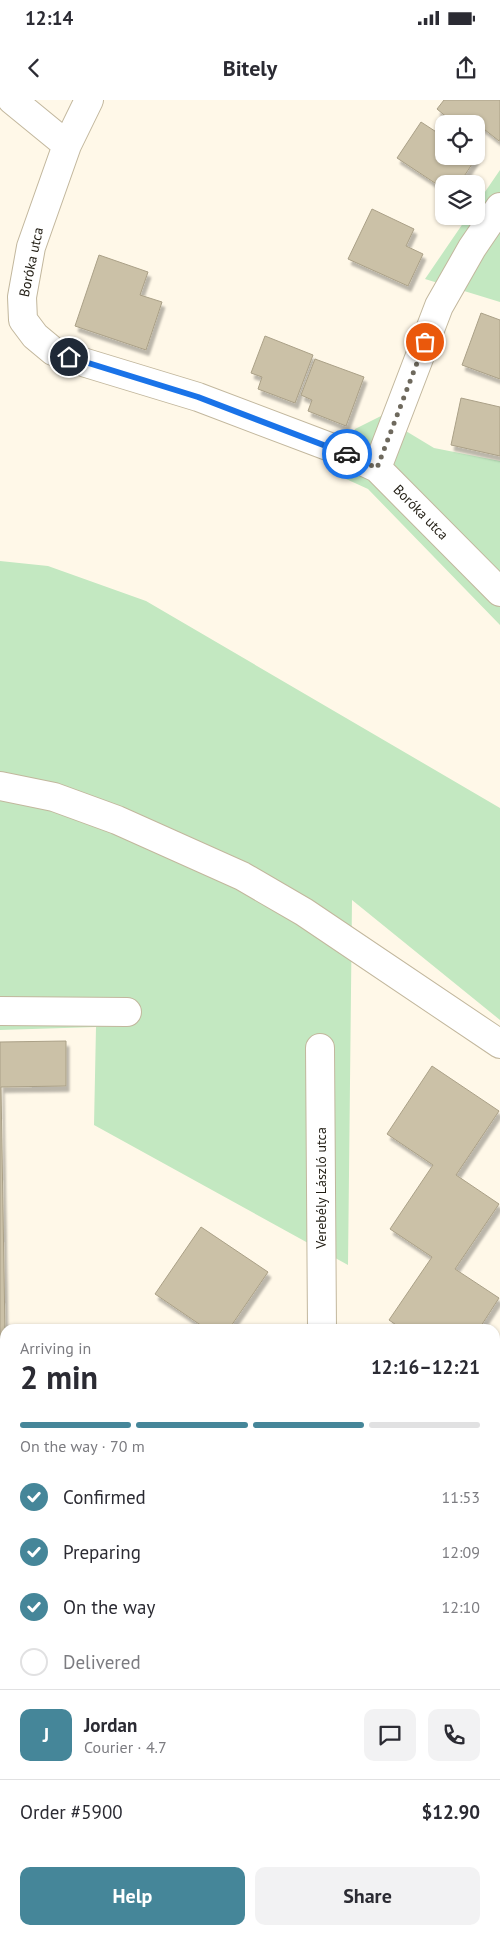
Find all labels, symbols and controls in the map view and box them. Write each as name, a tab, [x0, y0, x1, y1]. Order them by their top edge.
text: 12:14	[25, 6, 73, 30]
icon: back	[20, 54, 48, 82]
text: Bitely	[223, 54, 277, 82]
icon: share	[452, 54, 480, 82]
map controls	[435, 115, 485, 225]
button: locate	[435, 115, 485, 165]
button: layers	[435, 175, 485, 225]
street label: Boróka utca	[15, 225, 47, 298]
pin	[404, 321, 446, 363]
icon: bag	[411, 328, 439, 356]
pin	[48, 336, 90, 378]
icon: home	[55, 343, 83, 371]
courier	[322, 429, 372, 479]
icon: car	[333, 440, 361, 468]
street label: Boróka utca	[390, 481, 452, 543]
street label: Verebély László utca	[312, 1127, 330, 1250]
text: Arriving in	[20, 1338, 91, 1358]
text: 12:16–12:21	[371, 1355, 480, 1379]
text: 2 min	[20, 1356, 98, 1398]
text: On the way · 70 m	[20, 1436, 145, 1456]
icon: check	[20, 1483, 48, 1511]
text: Confirmed	[63, 1485, 146, 1509]
text: 11:53	[442, 1487, 480, 1507]
icon: check	[20, 1538, 48, 1566]
text: Preparing	[63, 1540, 141, 1564]
text: 12:09	[442, 1542, 480, 1562]
icon: check	[20, 1593, 48, 1621]
text: On the way	[63, 1595, 155, 1619]
text: 12:10	[442, 1597, 480, 1617]
text: Delivered	[63, 1650, 141, 1674]
button: chat	[364, 1709, 416, 1761]
button: phone	[428, 1709, 480, 1761]
text: Jordan	[84, 1713, 137, 1737]
text: J	[43, 1723, 49, 1747]
text: Courier · 4.7	[84, 1737, 167, 1757]
text: Order #5900	[20, 1800, 123, 1824]
text: $12.90	[421, 1800, 480, 1824]
button: Help	[20, 1867, 245, 1925]
button: Share	[255, 1867, 480, 1925]

